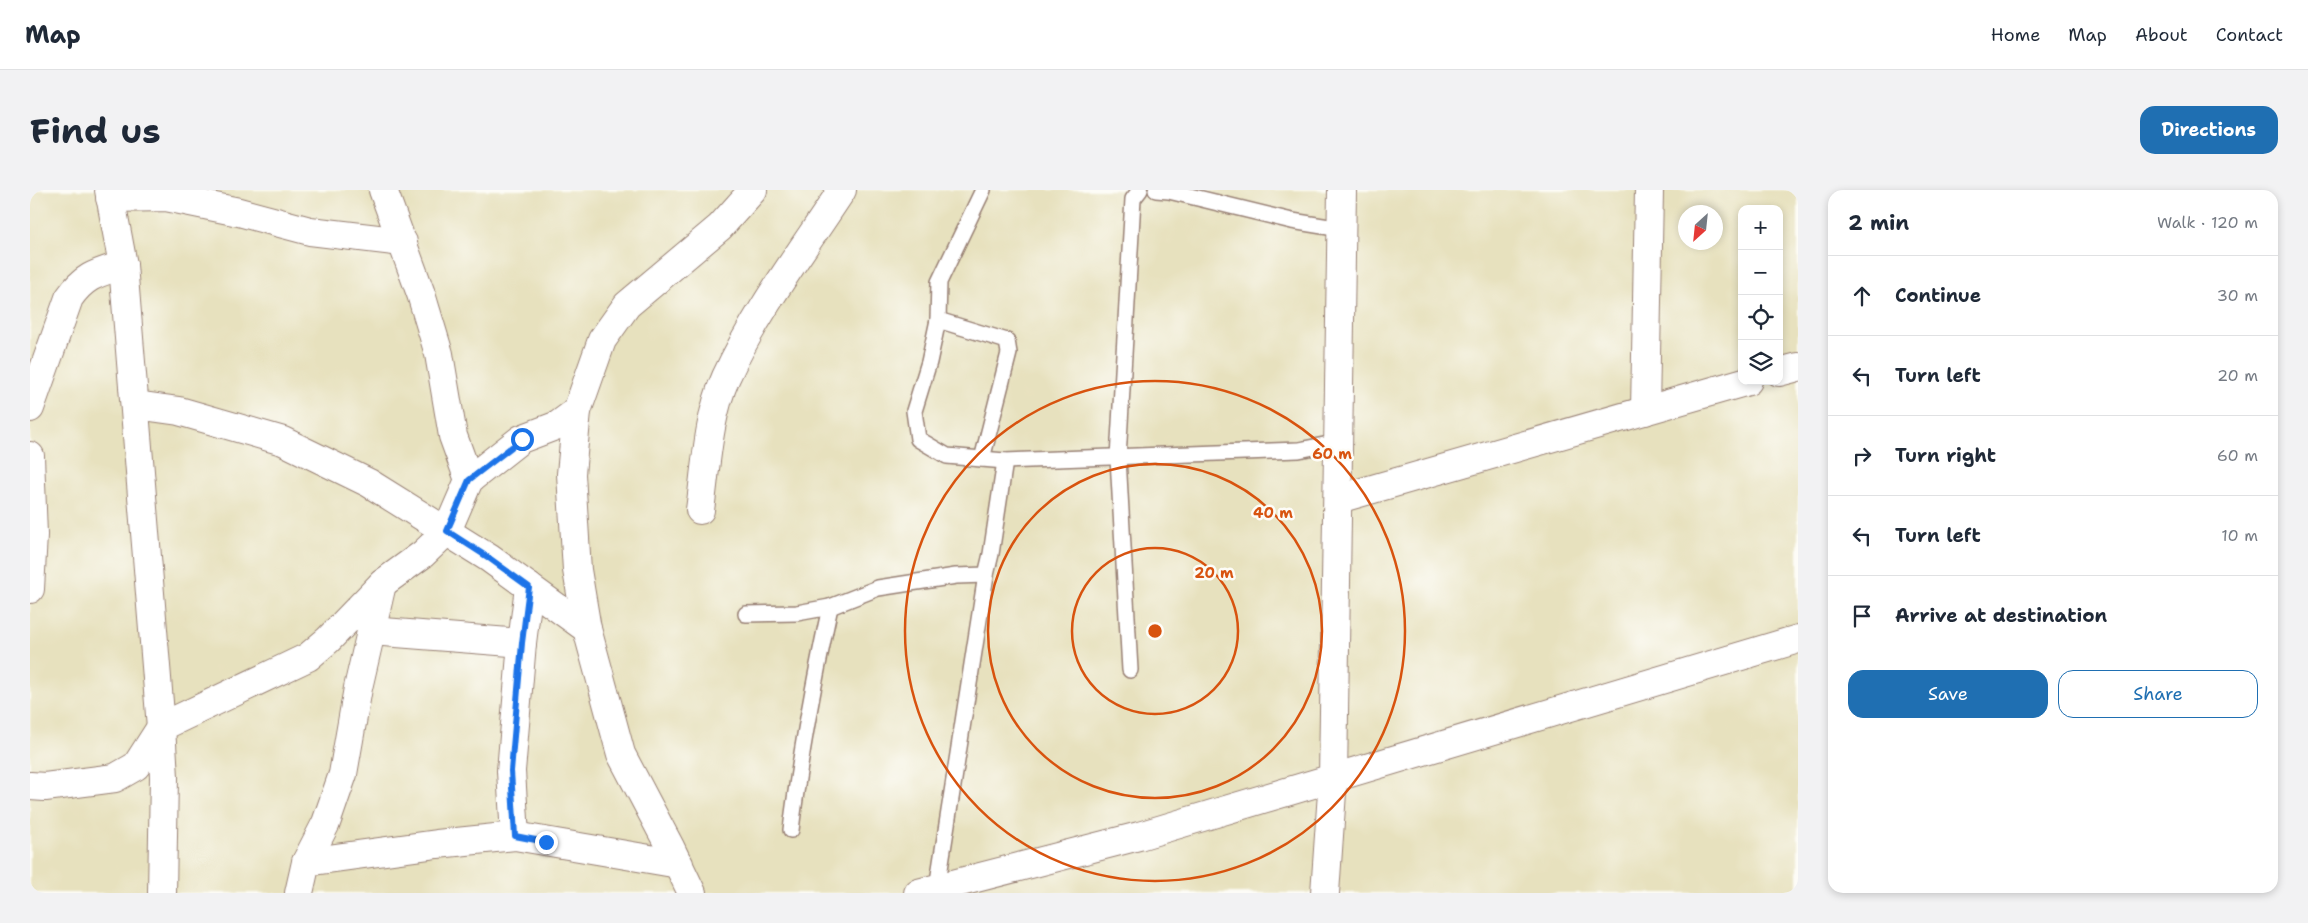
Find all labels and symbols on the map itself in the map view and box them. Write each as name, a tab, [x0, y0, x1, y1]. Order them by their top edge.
north arrow	[1678, 205, 1723, 250]
route start	[511, 428, 534, 451]
text: 60 m	[1312, 444, 1352, 464]
text: 40 m	[1253, 503, 1293, 523]
text: 20 m	[1194, 563, 1234, 583]
centre of rings	[1146, 622, 1164, 640]
route end	[535, 831, 558, 854]

